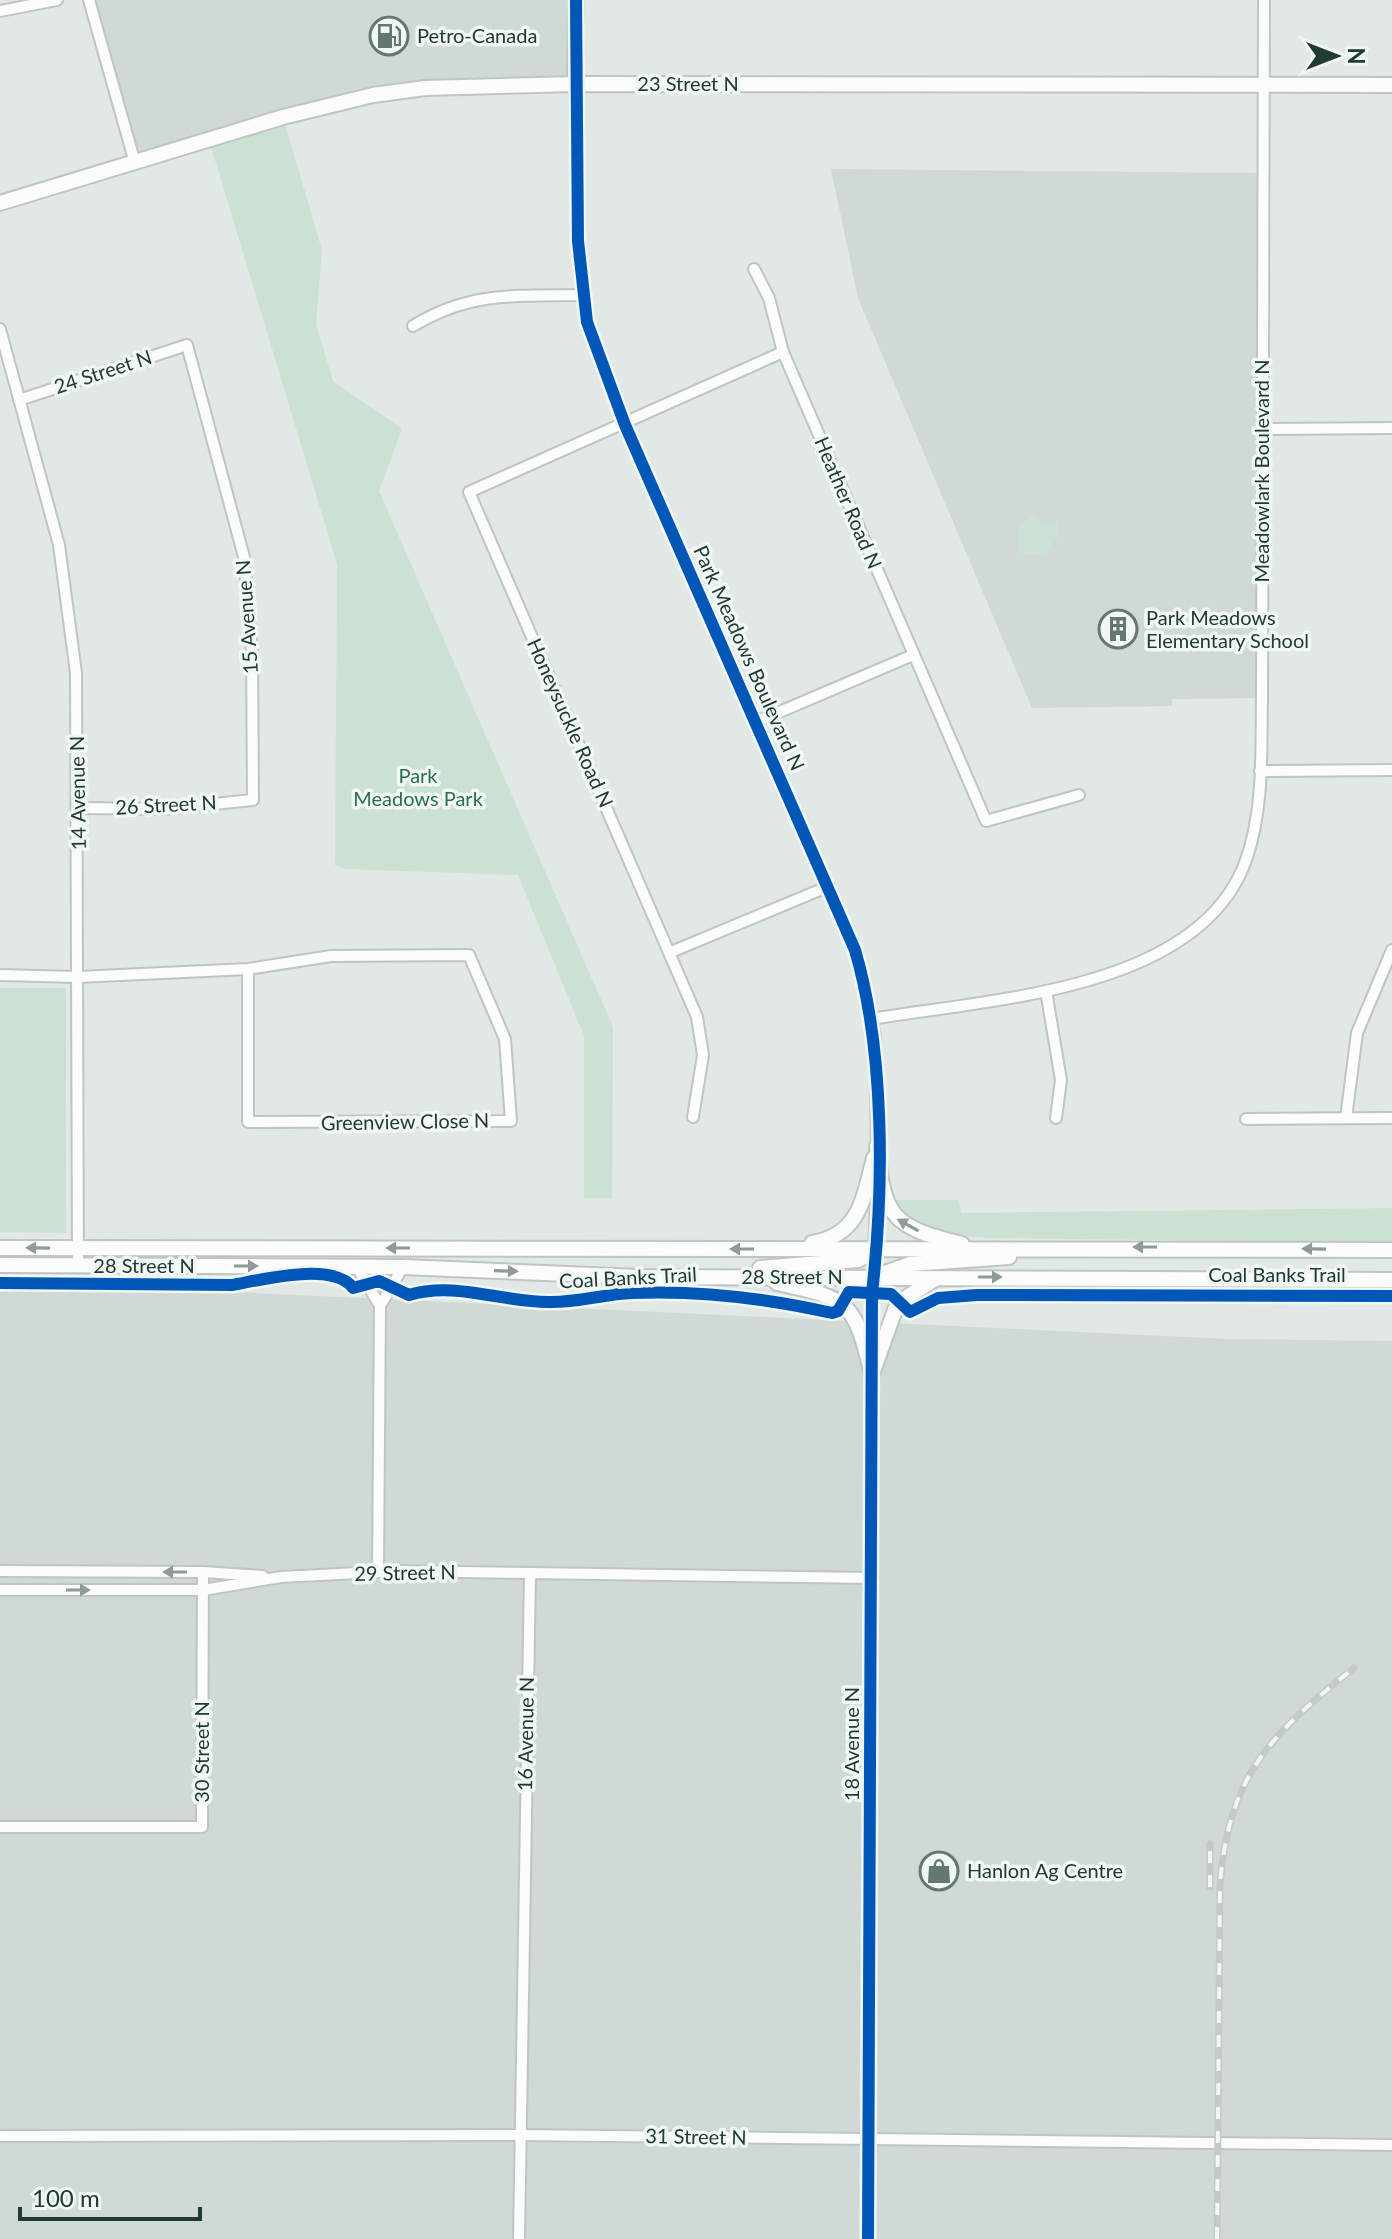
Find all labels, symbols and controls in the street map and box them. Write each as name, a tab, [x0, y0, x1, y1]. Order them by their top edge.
fuel station icon: Petro-Canada	[368, 15, 410, 57]
north arrow	[1296, 16, 1376, 96]
place label: Petro-Canada	[417, 23, 537, 47]
text: N	[1343, 48, 1370, 64]
street label: 23 Street N	[637, 71, 739, 95]
street label: 24 Street N	[51, 344, 155, 398]
street label: Meadowlark Boulevard N	[1249, 360, 1273, 582]
street label: Heather Road N	[810, 433, 888, 572]
street label: Park Meadows Boulevard N	[689, 541, 810, 774]
street label: 15 Avenue N	[230, 559, 262, 675]
place label: Park Meadows Elementary School	[1146, 605, 1309, 652]
building icon: Park Meadows Elementary School	[1097, 608, 1139, 650]
street label: Honeysuckle Road N	[523, 634, 619, 811]
street label: 14 Avenue N	[64, 736, 90, 850]
park label: Park Meadows Park	[353, 763, 484, 810]
street label: 26 Street N	[115, 789, 217, 819]
street label: Greenview Close N	[321, 1108, 489, 1134]
one-way arrow	[897, 1218, 920, 1232]
one-way arrow	[1132, 1241, 1157, 1253]
one-way arrow	[25, 1242, 50, 1255]
one-way arrow	[385, 1242, 410, 1254]
one-way arrow	[729, 1243, 754, 1255]
one-way arrow	[1301, 1243, 1326, 1255]
street label: 28 Street N	[93, 1253, 195, 1277]
one-way arrow	[234, 1260, 259, 1272]
street label: Coal Banks Trail	[559, 1261, 697, 1293]
street label: Coal Banks Trail	[1208, 1262, 1346, 1286]
street label: 28 Street N	[741, 1264, 843, 1288]
one-way arrow	[494, 1265, 519, 1278]
one-way arrow	[978, 1271, 1003, 1283]
street label: 29 Street N	[354, 1559, 456, 1585]
one-way arrow	[162, 1566, 187, 1578]
one-way arrow	[66, 1584, 91, 1596]
street label: 16 Avenue N	[512, 1677, 538, 1791]
street label: 18 Avenue N	[839, 1687, 863, 1801]
street label: 30 Street N	[189, 1701, 213, 1803]
shop icon: Hanlon Ag Centre	[918, 1850, 960, 1892]
place label: Hanlon Ag Centre	[967, 1858, 1123, 1882]
street label: 31 Street N	[645, 2123, 747, 2149]
scale bar	[20, 2171, 200, 2221]
text: 100 m	[32, 2183, 100, 2212]

